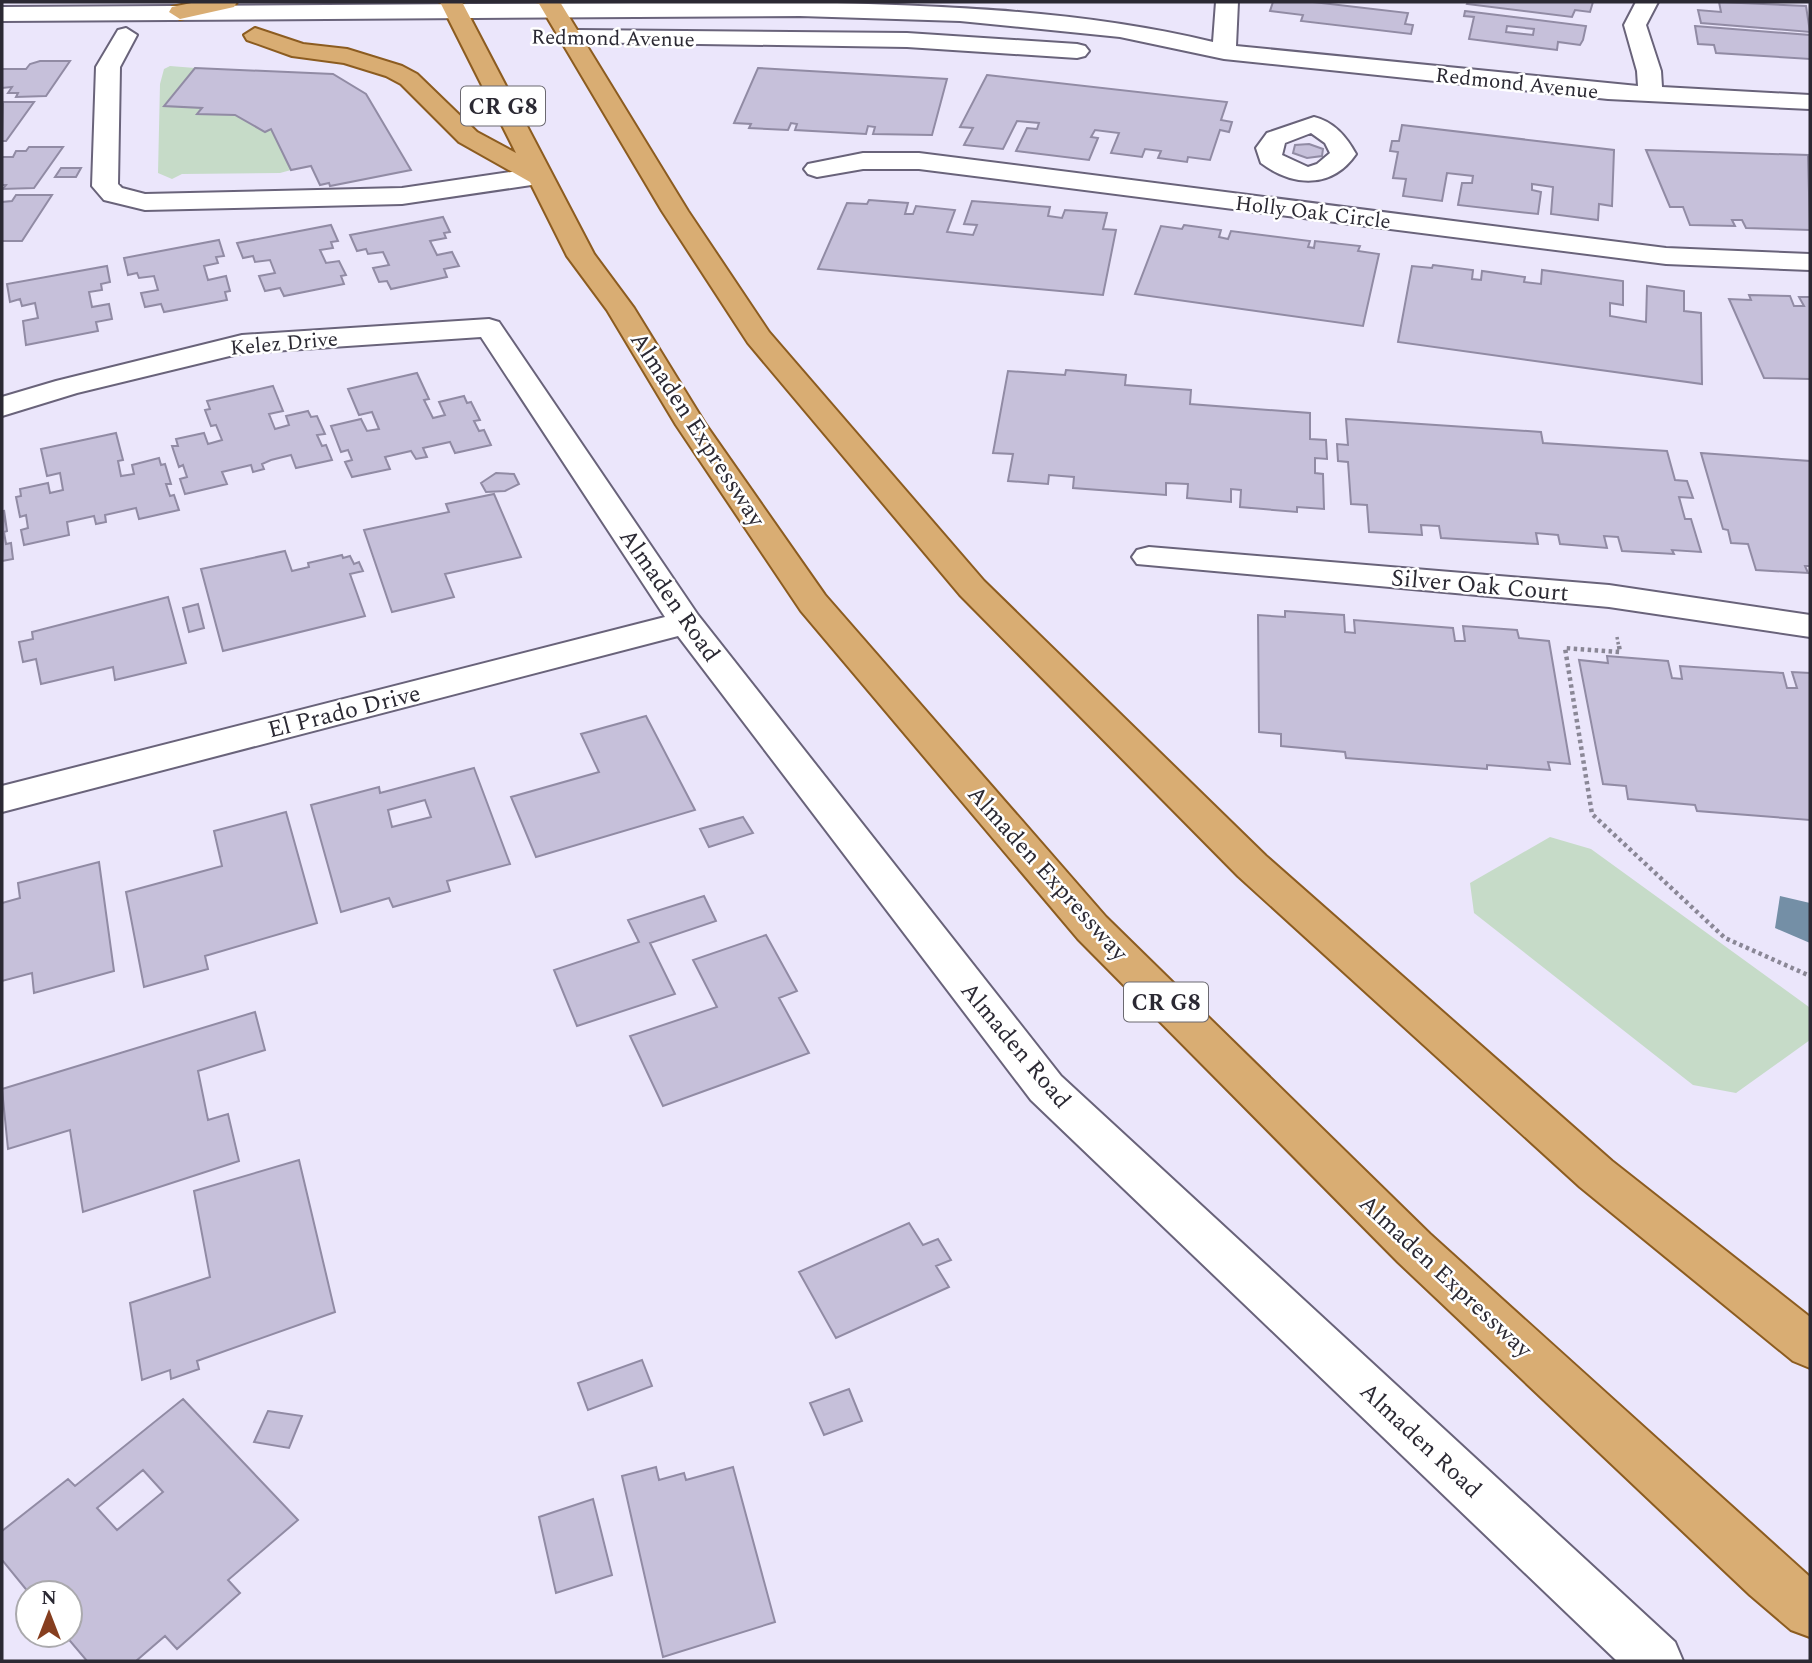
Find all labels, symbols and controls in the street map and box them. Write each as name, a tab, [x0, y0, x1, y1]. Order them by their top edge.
street label: Redmond Avenue	[531, 22, 695, 56]
street label: Redmond Avenue	[1434, 60, 1600, 108]
road number: CR G8	[461, 86, 545, 125]
street label: Holly Oak Circle	[1233, 188, 1393, 238]
street label: Kelez Drive	[229, 323, 339, 365]
street label: Almaden Expressway	[620, 325, 775, 535]
street label: Almaden Road	[610, 521, 729, 670]
street label: Silver Oak Court	[1390, 560, 1570, 612]
street label: El Prado Drive	[264, 676, 424, 748]
street label: Almaden Expressway	[958, 778, 1137, 971]
street label: Almaden Road	[951, 974, 1079, 1117]
road number: CR G8	[1124, 982, 1208, 1021]
street label: Almaden Expressway	[1350, 1186, 1541, 1368]
street label: Almaden Road	[1351, 1374, 1490, 1507]
north arrow	[14, 1579, 84, 1649]
text: N	[41, 1584, 57, 1613]

